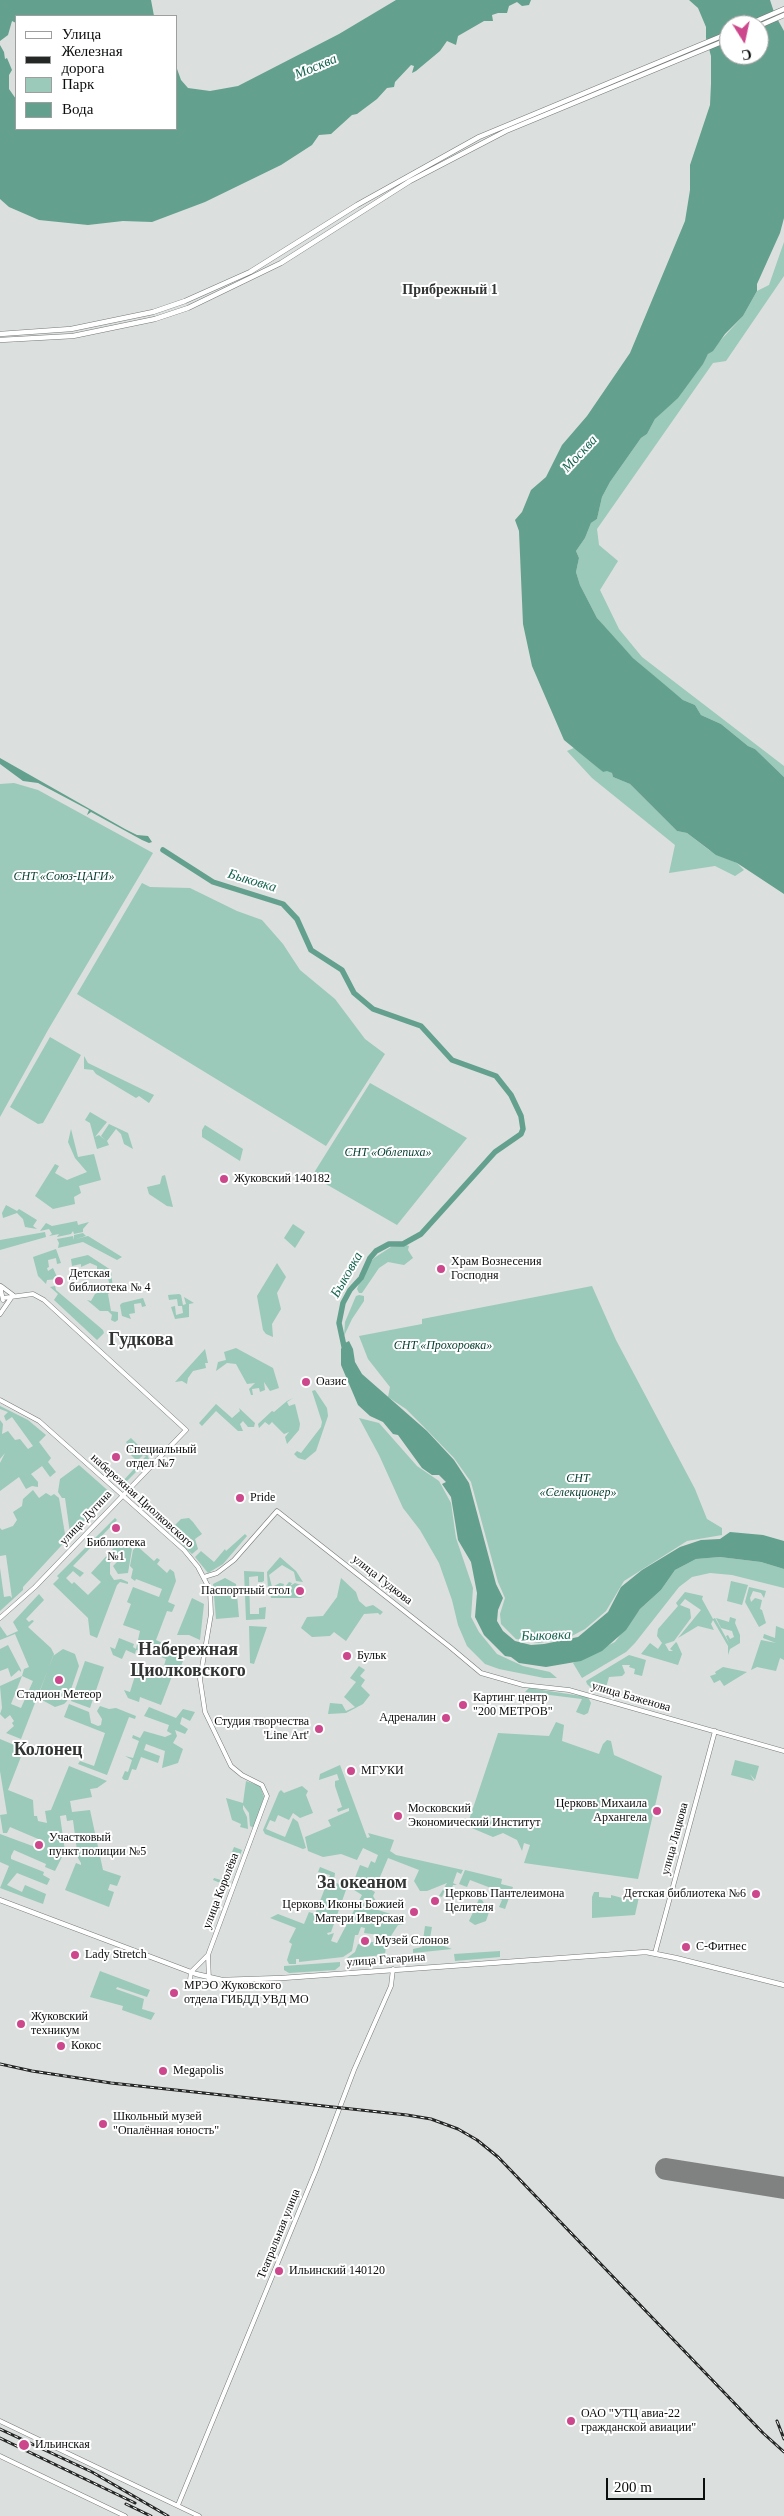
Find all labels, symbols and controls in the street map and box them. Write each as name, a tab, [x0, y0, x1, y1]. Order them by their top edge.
legend	[15, 15, 178, 130]
north arrow	[719, 15, 769, 65]
text: Улица	[62, 26, 101, 42]
text: Железная дорога	[61, 43, 123, 76]
text: С	[740, 46, 753, 63]
water label: Москва	[292, 51, 340, 83]
text: Парк	[62, 76, 94, 92]
text: Вода	[62, 101, 93, 117]
district label: Прибрежный 1	[402, 282, 498, 298]
water label: Москва	[559, 432, 601, 476]
water label: Быковка	[226, 866, 278, 896]
park label: СНТ «Союз-ЦАГИ»	[13, 870, 115, 884]
park label: СНТ «Облепиха»	[345, 1146, 431, 1160]
place label: Жуковский 140182	[234, 1172, 330, 1186]
marker: Жуковский 140182	[218, 1173, 230, 1185]
water label: Быковка	[327, 1249, 367, 1301]
place label: Храм Вознесения Господня	[451, 1255, 542, 1283]
marker: Храм Вознесения Господня	[435, 1263, 447, 1275]
place label: Детская библиотека № 4	[69, 1267, 151, 1295]
marker: Детская библиотека № 4	[53, 1275, 65, 1287]
district label: Гудкова	[108, 1329, 174, 1351]
park label: СНТ «Прохоровка»	[394, 1339, 492, 1353]
place label: Оазис	[316, 1375, 346, 1389]
marker: Оазис	[300, 1376, 312, 1388]
place label: Специальный отдел №7	[126, 1443, 196, 1471]
street label: набережная Циолковского	[87, 1451, 197, 1551]
marker: Специальный отдел №7	[110, 1451, 122, 1463]
park label: СНТ «Селекционер»	[540, 1472, 616, 1500]
street label: улица Дугина	[57, 1488, 115, 1548]
place label: Pride	[250, 1491, 275, 1505]
marker: Pride	[234, 1492, 246, 1504]
marker: Библиотека №1	[110, 1522, 122, 1534]
place label: Библиотека №1	[87, 1536, 145, 1564]
street label: улица Гудкова	[349, 1552, 415, 1608]
place label: Паспортный стол	[201, 1584, 290, 1598]
marker: Паспортный стол	[294, 1585, 306, 1597]
water label: Быковка	[521, 1627, 571, 1645]
district label: Набережная Циолковского	[130, 1639, 246, 1682]
place label: Бульк	[357, 1649, 386, 1663]
marker: Бульк	[341, 1650, 353, 1662]
marker: Стадион Метеор	[53, 1674, 65, 1686]
street label: улица Баженова	[590, 1679, 672, 1715]
place label: Стадион Метеор	[17, 1688, 101, 1702]
place label: Картинг центр "200 МЕТРОВ"	[473, 1691, 553, 1719]
marker: Картинг центр "200 МЕТРОВ"	[457, 1699, 469, 1711]
place label: Адреналин	[379, 1711, 436, 1725]
marker: Адреналин	[440, 1712, 452, 1724]
place label: Студия творчества 'Line Art'	[214, 1715, 309, 1743]
marker: Студия творчества 'Line Art'	[313, 1723, 325, 1735]
district label: Колонец	[14, 1739, 82, 1761]
place label: МГУКИ	[361, 1764, 404, 1778]
marker: МГУКИ	[345, 1765, 357, 1777]
place label: Церковь Михаила Архангела	[556, 1797, 647, 1825]
street label: улица Лацкова	[658, 1801, 692, 1877]
place label: Московский Экономический Институт	[408, 1802, 540, 1830]
marker: Церковь Михаила Архангела	[651, 1805, 663, 1817]
marker: Московский Экономический Институт	[392, 1810, 404, 1822]
place label: Участковый пункт полиции №5	[49, 1831, 146, 1859]
marker: Участковый пункт полиции №5	[33, 1839, 45, 1851]
street label: улица Королёва	[200, 1851, 242, 1931]
district label: За океаном	[317, 1872, 407, 1894]
place label: Церковь Пантелеимона Целителя	[445, 1887, 564, 1915]
place label: Детская библиотека №6	[624, 1887, 746, 1901]
marker: Детская библиотека №6	[750, 1888, 762, 1900]
marker: Церковь Пантелеимона Целителя	[429, 1895, 441, 1907]
place label: Церковь Иконы Божией Матери Иверская	[282, 1898, 404, 1926]
marker: Церковь Иконы Божией Матери Иверская	[408, 1906, 420, 1918]
place label: Музей Слонов	[375, 1934, 449, 1948]
marker: Музей Слонов	[359, 1935, 371, 1947]
place label: С-Фитнес	[696, 1940, 747, 1954]
marker: С-Фитнес	[680, 1941, 692, 1953]
place label: Lady Stretch	[85, 1948, 147, 1962]
marker: Lady Stretch	[69, 1949, 81, 1961]
street label: улица Гагарина	[346, 1950, 426, 1970]
place label: МРЭО Жуковского отдела ГИБДД УВД МО	[184, 1979, 309, 2007]
marker: МРЭО Жуковского отдела ГИБДД УВД МО	[168, 1987, 180, 1999]
place label: Жуковский техникум	[31, 2010, 88, 2038]
marker: Жуковский техникум	[15, 2018, 27, 2030]
place label: Кокос	[71, 2039, 101, 2053]
marker: Кокос	[55, 2040, 67, 2052]
place label: Megapolis	[173, 2064, 224, 2078]
marker: Megapolis	[157, 2065, 169, 2077]
place label: Школьный музей "Опалённая юность"	[113, 2110, 219, 2138]
marker: Школьный музей "Опалённая юность"	[97, 2118, 109, 2130]
street label: Театральная улица	[254, 2187, 304, 2281]
place label: Ильинский 140120	[289, 2264, 385, 2278]
marker: Ильинский 140120	[273, 2265, 285, 2277]
place label: ОАО "УТЦ авиа-22 гражданской авиации"	[581, 2407, 696, 2435]
marker: ОАО "УТЦ авиа-22 гражданской авиации"	[565, 2415, 577, 2427]
marker: Ильинская	[17, 2438, 31, 2452]
place label: Ильинская	[35, 2438, 90, 2452]
scale bar	[609, 2468, 708, 2500]
text: 200 m	[614, 2479, 652, 2495]

